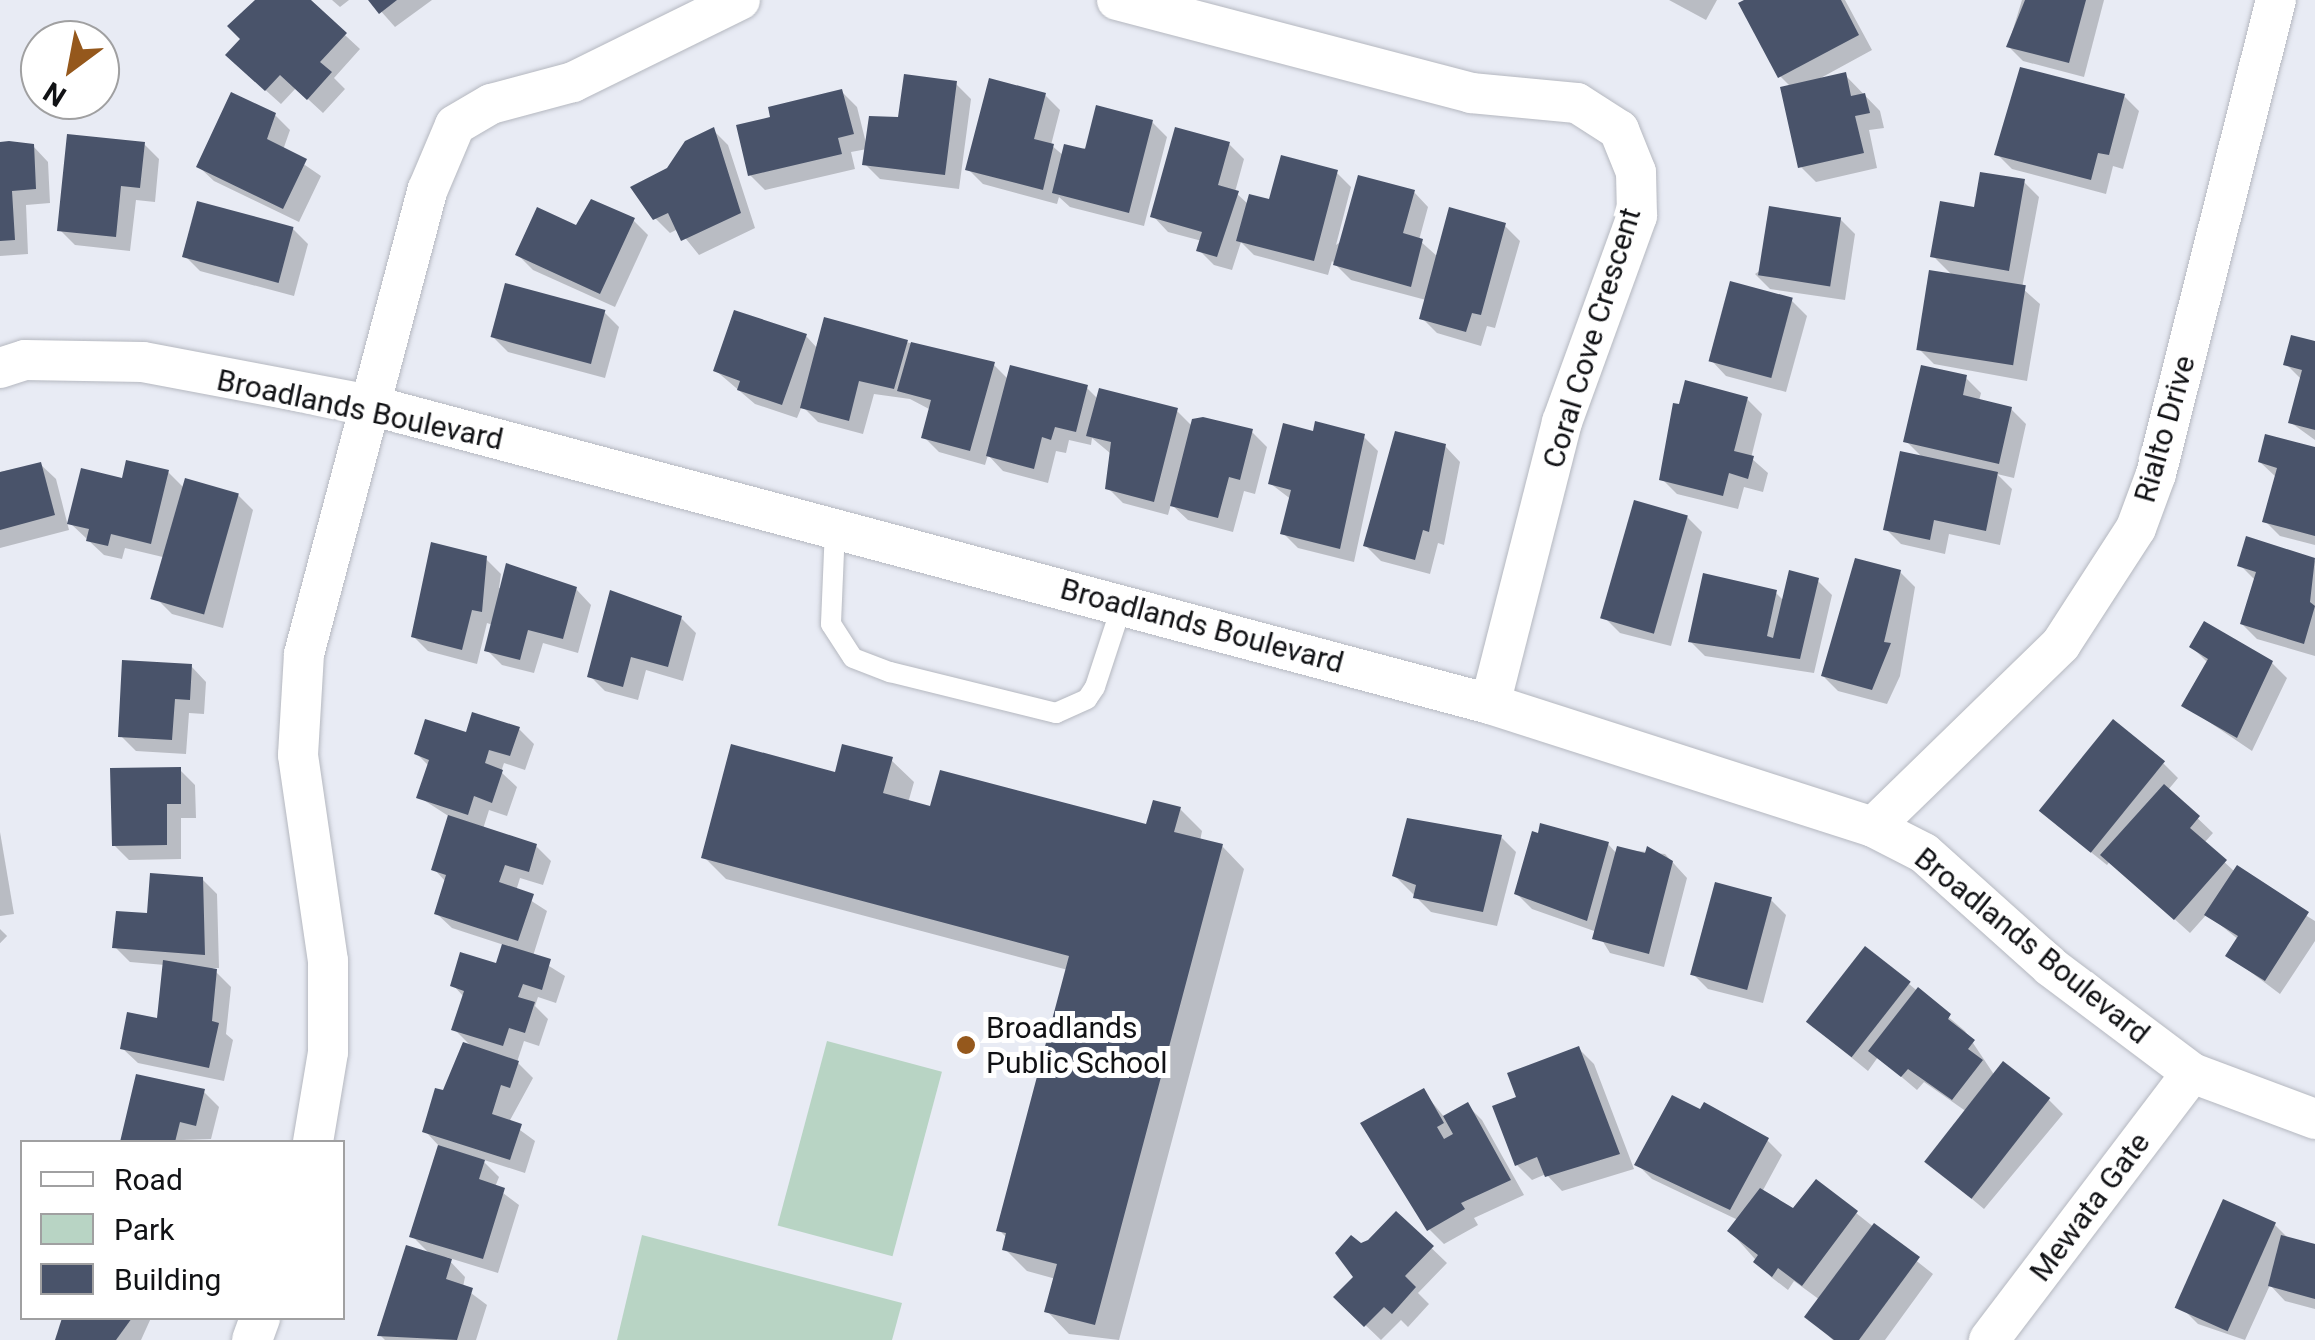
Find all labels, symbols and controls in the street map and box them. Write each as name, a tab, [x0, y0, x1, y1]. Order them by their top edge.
north arrow	[20, 20, 120, 120]
text: N	[38, 75, 72, 113]
street label: Coral Cove Crescent	[1535, 204, 1649, 472]
street label: Rialto Drive	[2127, 352, 2203, 506]
street label: Broadlands Boulevard	[214, 362, 506, 458]
street label: Broadlands Boulevard	[1056, 571, 1348, 681]
street label: Broadlands Boulevard	[1907, 840, 2157, 1052]
place label: Broadlands Public School	[986, 1010, 1168, 1080]
marker: Broadlands Public School	[955, 1034, 977, 1056]
street label: Mewata Gate	[2022, 1125, 2158, 1289]
legend	[20, 1140, 345, 1320]
text: Road	[114, 1162, 183, 1197]
text: Park	[114, 1212, 174, 1247]
text: Building	[114, 1262, 221, 1297]

